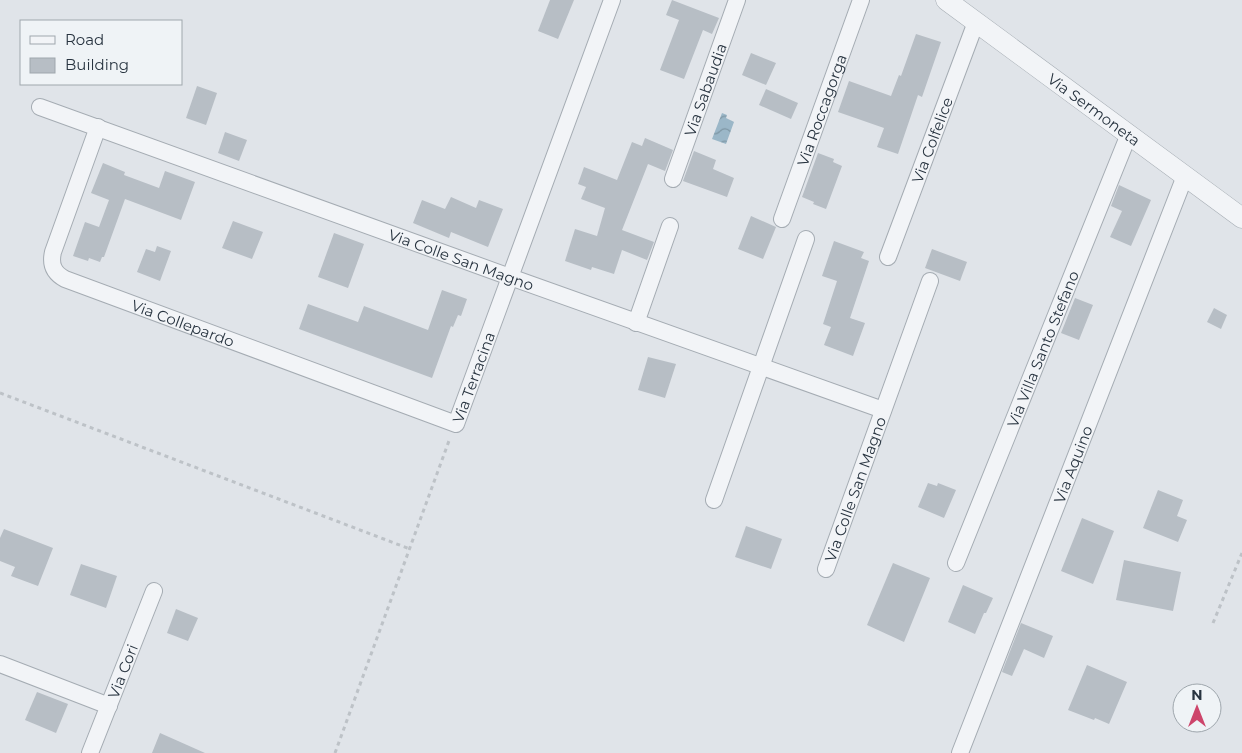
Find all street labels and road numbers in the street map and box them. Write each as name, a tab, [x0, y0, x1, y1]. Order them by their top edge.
street label: Via Sabaudia	[680, 41, 730, 139]
street label: Via Roccagorga	[792, 51, 850, 168]
street label: Via Sermoneta	[1044, 69, 1144, 150]
street label: Via Colfelice	[907, 94, 957, 186]
street label: Via Colle San Magno	[386, 224, 536, 294]
street label: Via Villa Santo Stefano	[1002, 268, 1082, 430]
street label: Via Collepardo	[129, 295, 237, 351]
street label: Via Terracina	[448, 329, 499, 425]
street label: Via Colle San Magno	[820, 414, 890, 564]
street label: Via Aquino	[1049, 423, 1096, 506]
street label: Via Cori	[103, 641, 142, 701]

